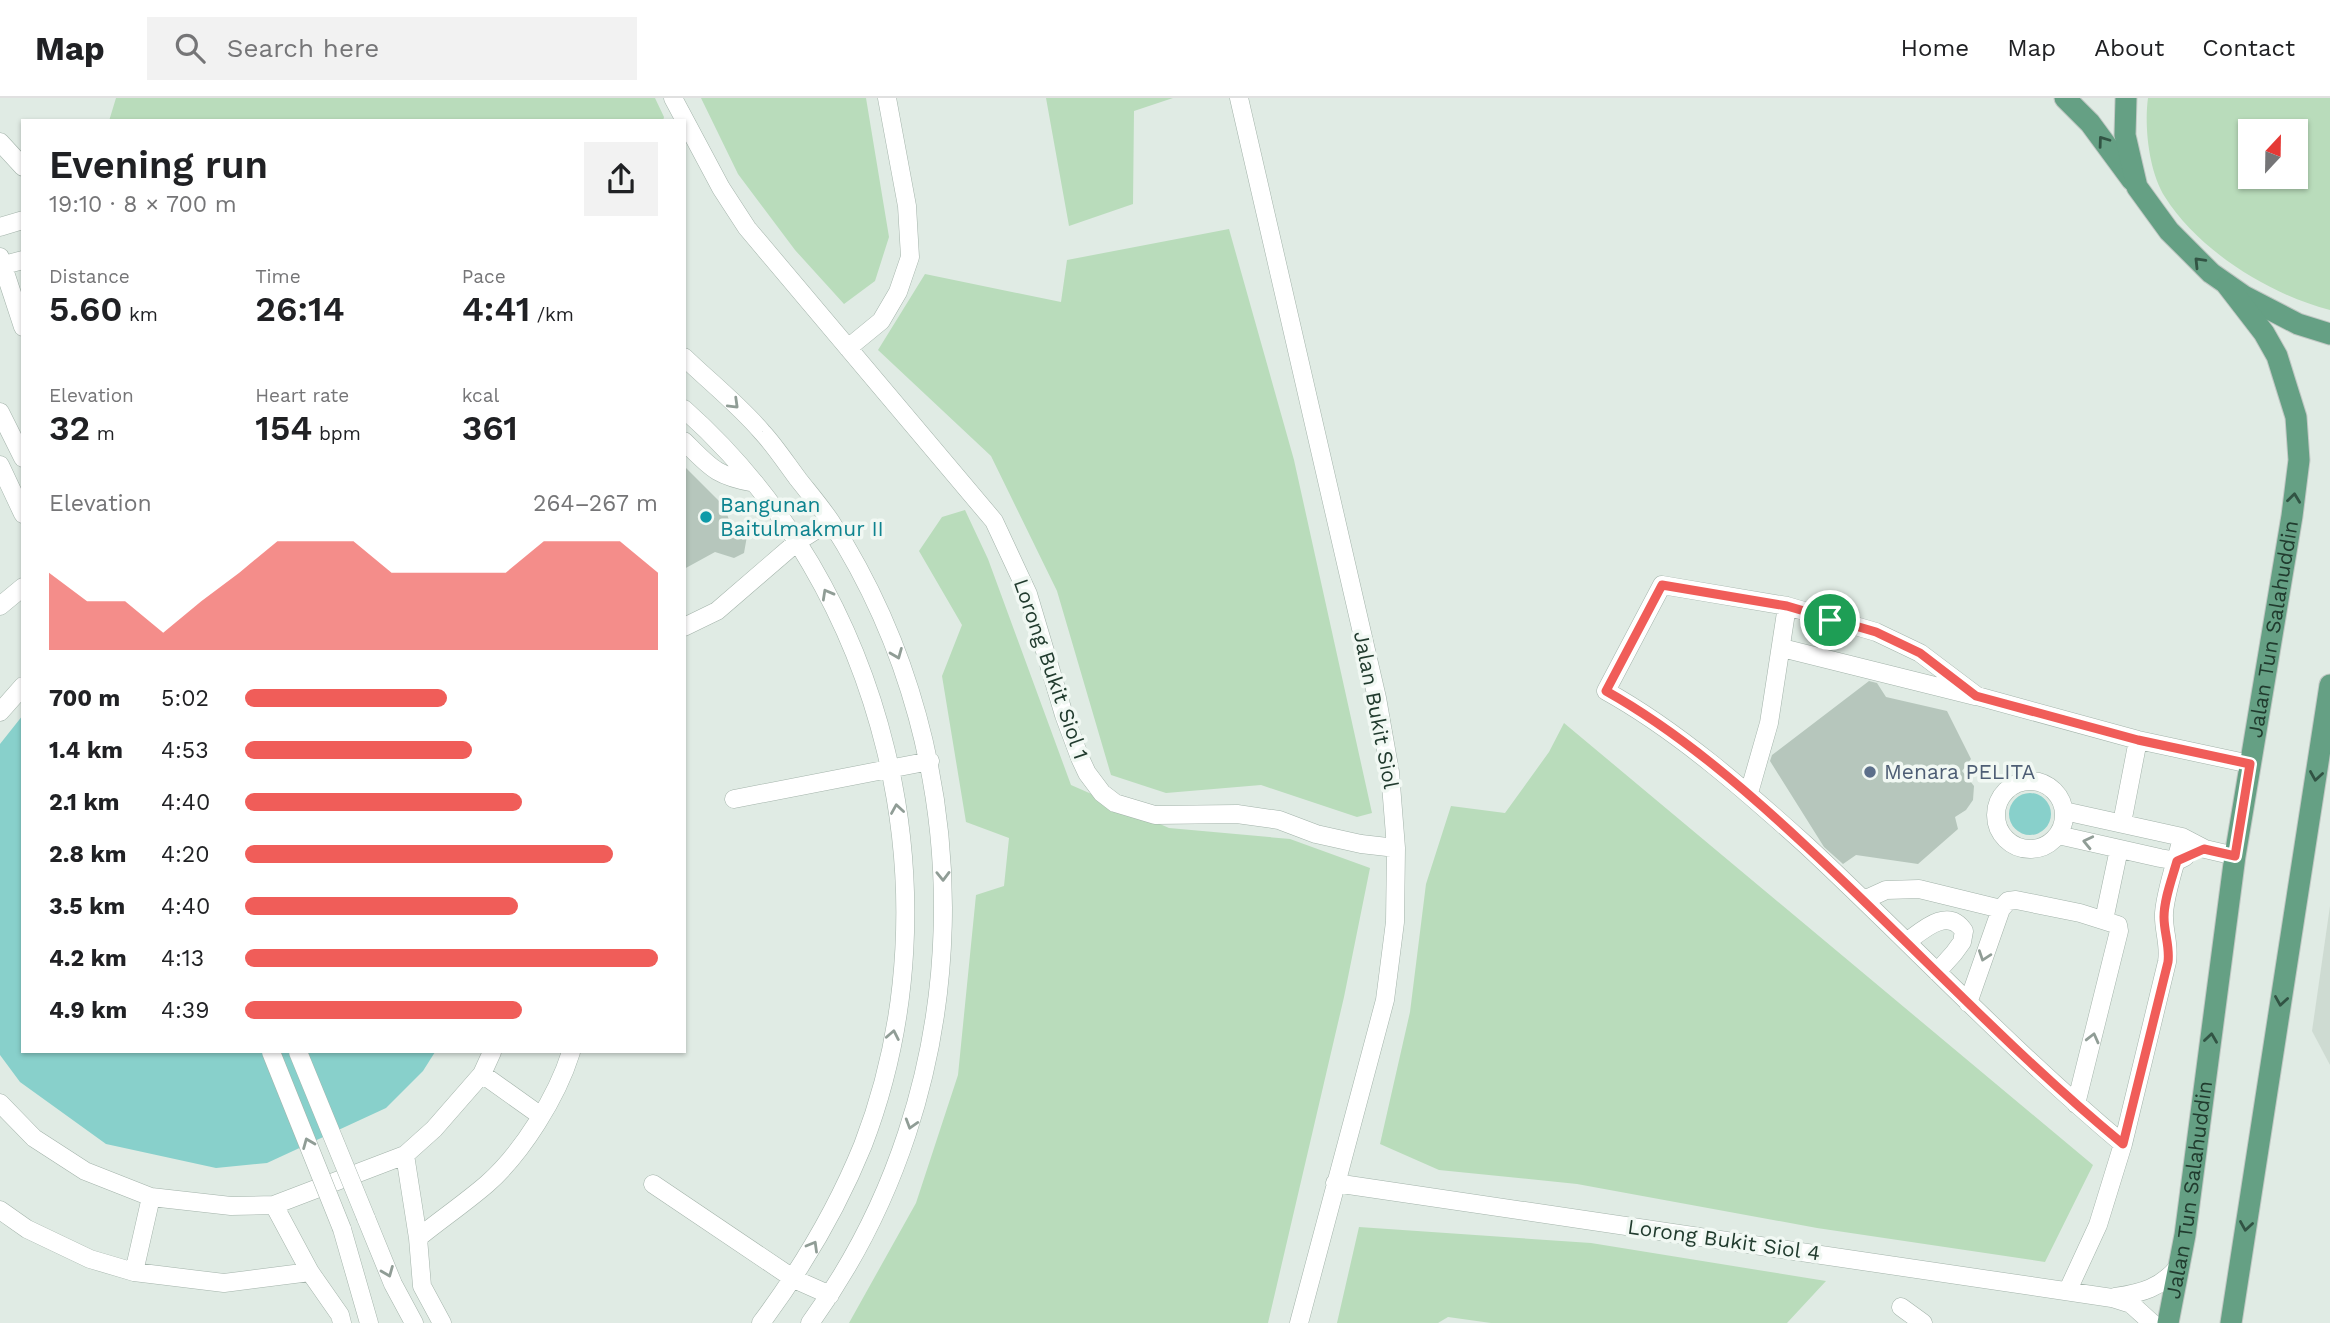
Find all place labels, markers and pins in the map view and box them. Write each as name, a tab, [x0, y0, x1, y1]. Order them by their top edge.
place label: Bangunan Baitulmakmur II	[720, 492, 884, 541]
marker: Bangunan Baitulmakmur II	[698, 509, 714, 525]
pin	[1800, 590, 1860, 650]
place label: Menara PELITA	[1884, 759, 2035, 784]
marker: Menara PELITA	[1862, 764, 1878, 780]

